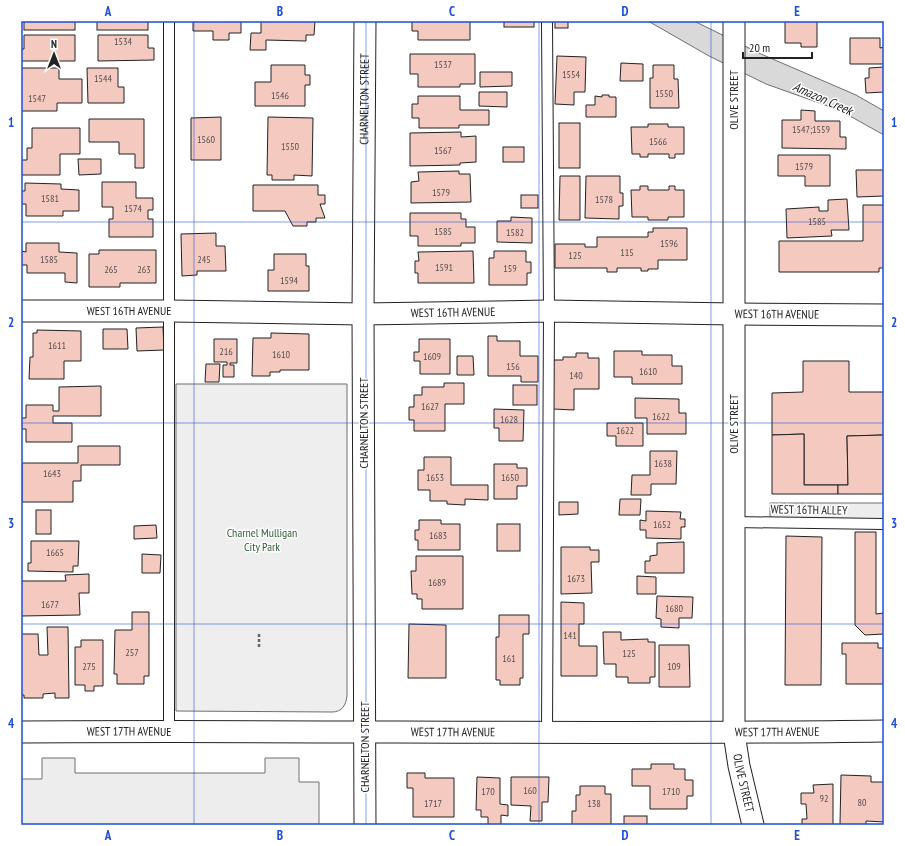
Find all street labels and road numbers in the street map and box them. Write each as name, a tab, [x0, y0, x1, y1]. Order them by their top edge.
street label: CHARNELTON STREET	[356, 53, 372, 145]
street label: OLIVE STREET	[726, 70, 741, 130]
street label: WEST 16TH AVENUE	[87, 303, 171, 318]
street label: WEST 16TH AVENUE	[411, 304, 495, 320]
street label: WEST 16TH AVENUE	[735, 306, 819, 322]
street label: CHARNELTON STREET	[356, 377, 371, 469]
street label: OLIVE STREET	[726, 394, 741, 454]
street label: WEST 16TH ALLEY	[770, 501, 848, 518]
street label: CHARNELTON STREET	[357, 701, 372, 793]
street label: WEST 17TH AVENUE	[87, 724, 171, 739]
street label: WEST 17TH AVENUE	[411, 724, 495, 739]
street label: WEST 17TH AVENUE	[735, 724, 819, 739]
street label: OLIVE STREET	[730, 753, 758, 814]

